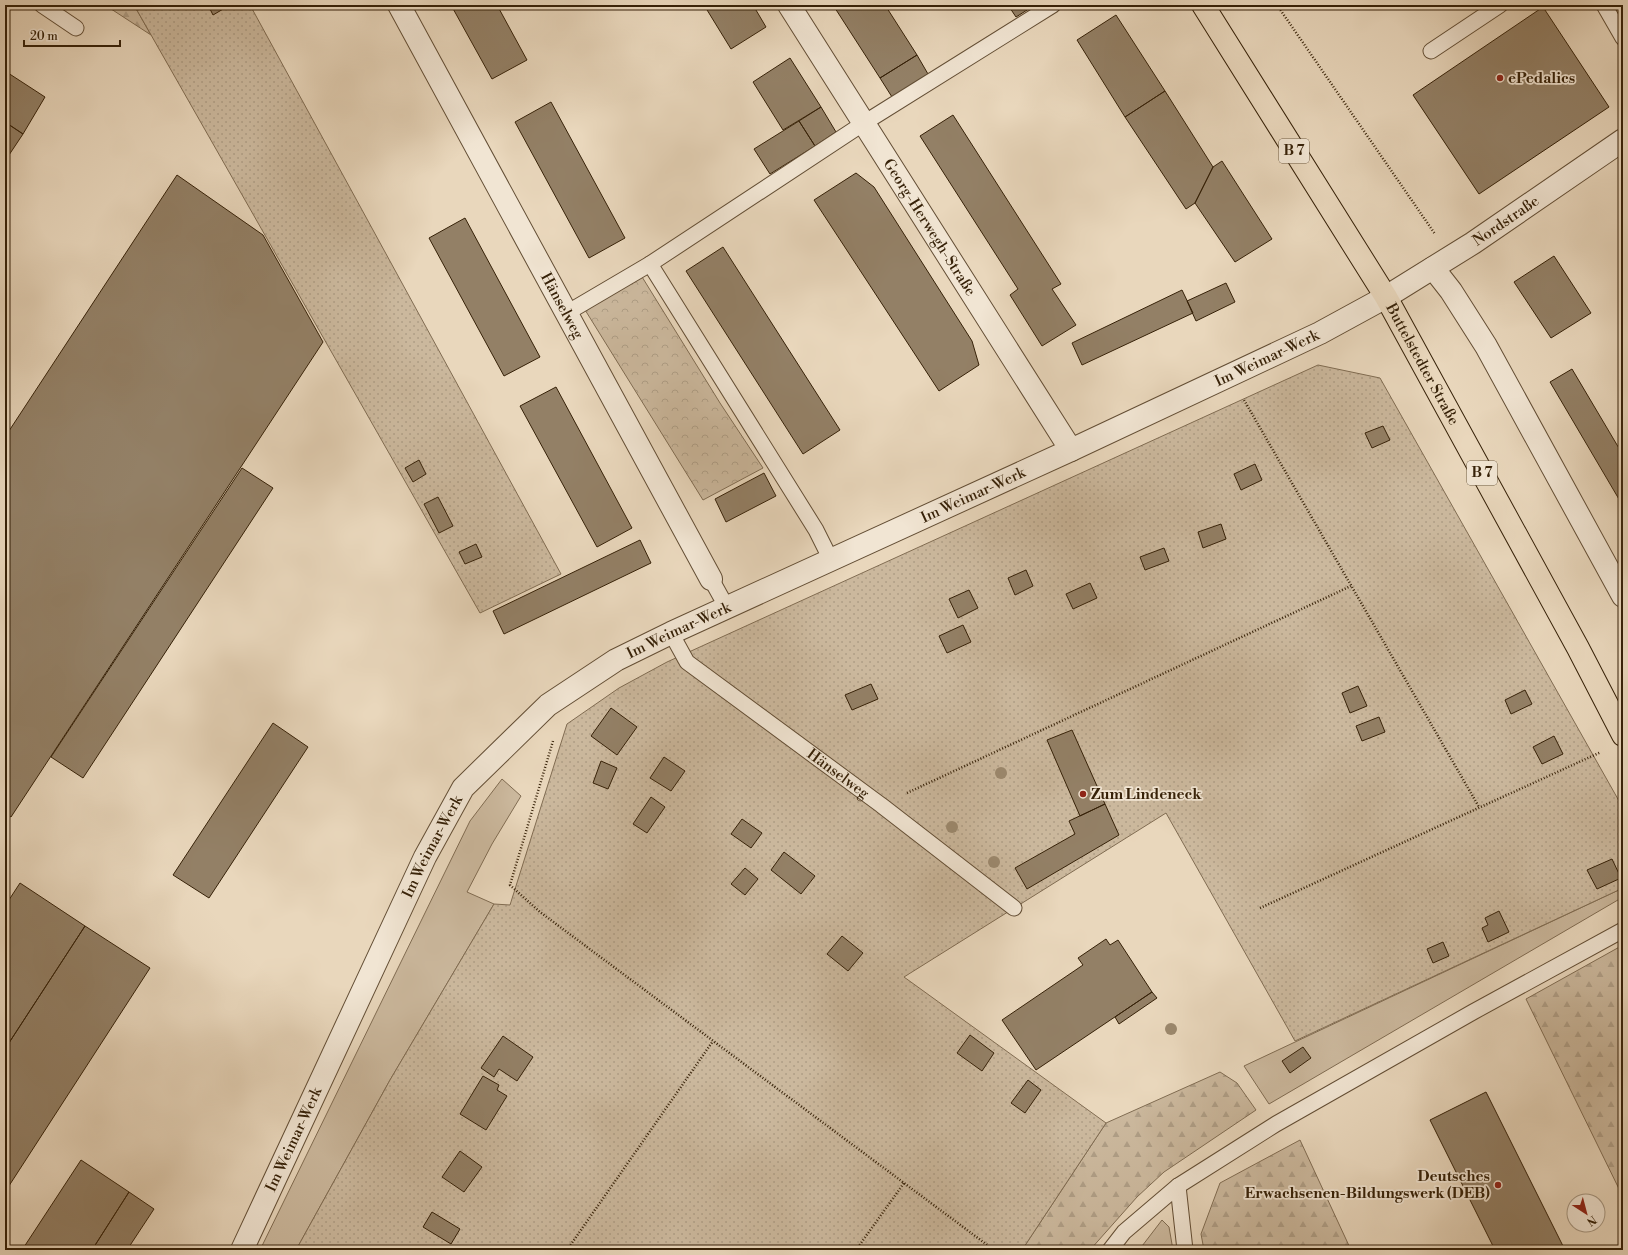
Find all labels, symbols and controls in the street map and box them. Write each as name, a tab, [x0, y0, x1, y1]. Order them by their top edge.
scale bar	[24, 22, 120, 48]
text: 20 m	[30, 29, 58, 44]
place label: ePedalics	[1508, 69, 1575, 88]
marker: ePedalics	[1495, 73, 1505, 83]
road number: B 7	[1279, 139, 1309, 163]
street label: Georg-Herwegh-Straße	[879, 155, 980, 299]
street label: Nordstraße	[1469, 191, 1542, 250]
street label: Hänselweg	[537, 269, 588, 342]
street label: Buttelstedter Straße	[1381, 299, 1464, 428]
street label: Im Weimar-Werk	[1211, 325, 1323, 391]
road number: B 7	[1467, 461, 1497, 485]
street label: Im Weimar-Werk	[918, 462, 1029, 527]
street label: Im Weimar-Werk	[623, 597, 735, 663]
street label: Hänselweg	[803, 744, 873, 803]
place label: Zum Lindeneck	[1091, 785, 1202, 804]
marker: Zum Lindeneck	[1078, 789, 1088, 799]
street label: Im Weimar-Werk	[398, 791, 467, 901]
street label: Im Weimar-Werk	[261, 1083, 326, 1195]
place label: Deutsches Erwachsenen-Bildungswerk (DEB)	[1245, 1167, 1490, 1203]
marker: Deutsches Erwachsenen-Bildungswerk (DEB)	[1493, 1180, 1503, 1190]
north arrow	[1566, 1193, 1606, 1233]
text: N	[1583, 1212, 1599, 1229]

